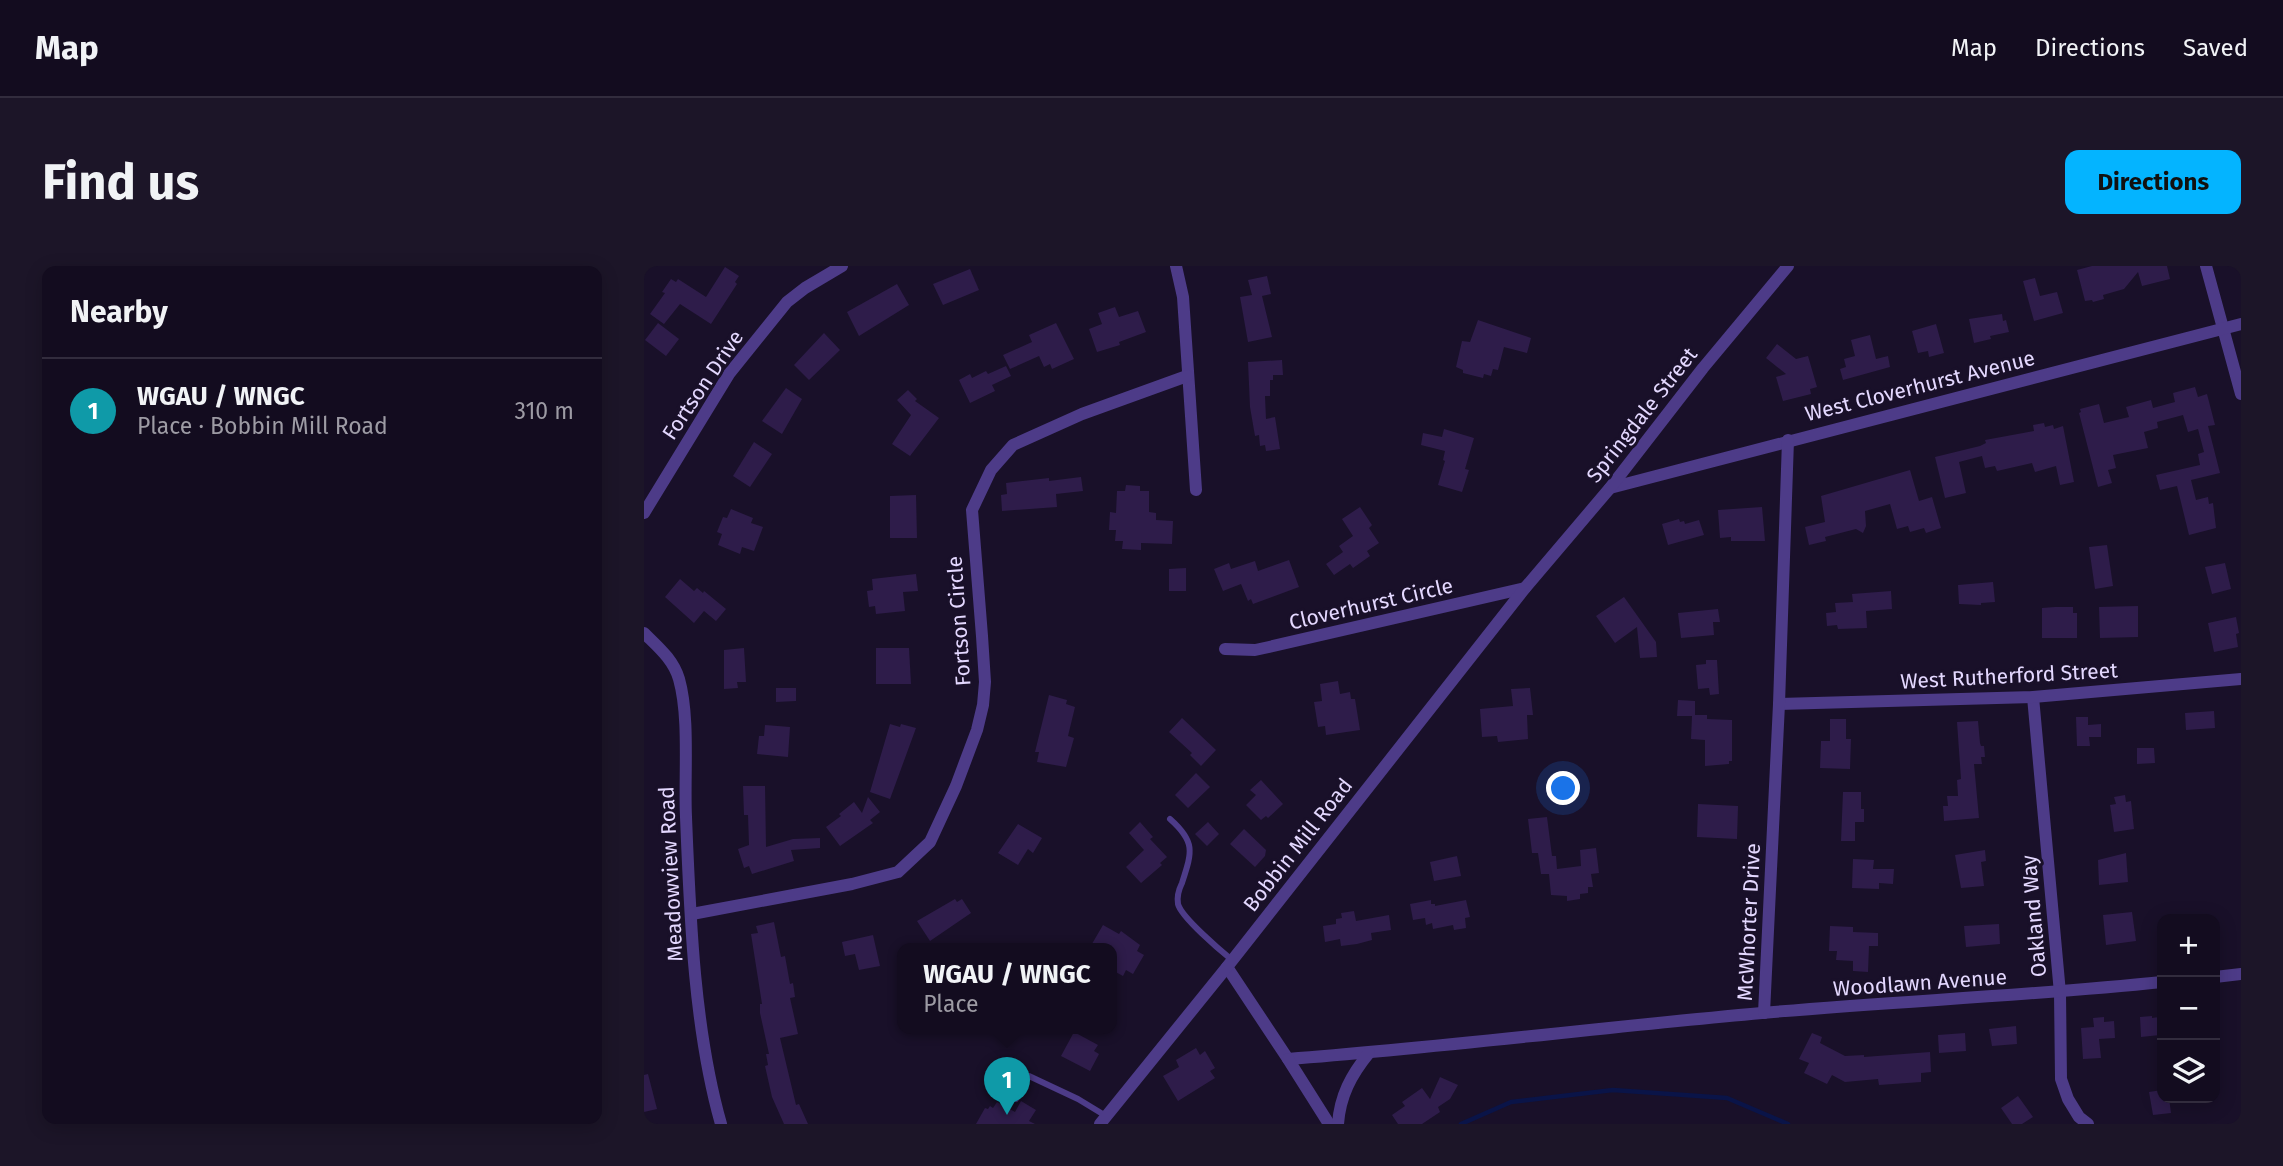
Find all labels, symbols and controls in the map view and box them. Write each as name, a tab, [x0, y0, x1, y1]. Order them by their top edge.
text: Map	[35, 28, 99, 68]
text: Map	[1951, 34, 1997, 62]
text: Directions	[2035, 34, 2145, 62]
text: Saved	[2183, 34, 2248, 62]
button: Directions	[2065, 150, 2241, 214]
text: Find us	[42, 153, 199, 212]
text: Nearby	[70, 294, 168, 330]
street label: Fortson Drive	[657, 325, 749, 445]
street label: Springdale Street	[1581, 342, 1703, 488]
street label: West Cloverhurst Avenue	[1802, 345, 2038, 427]
text: WGAU / WNGC	[137, 381, 305, 412]
text: 1	[88, 397, 98, 425]
text: 310 m	[514, 397, 574, 425]
text: Place · Bobbin Mill Road	[137, 412, 388, 440]
street label: Fortson Circle	[941, 555, 977, 687]
street label: Cloverhurst Circle	[1286, 572, 1456, 636]
street label: West Rutherford Street	[1900, 657, 2119, 695]
your location	[1546, 771, 1580, 805]
street label: Bobbin Mill Road	[1238, 773, 1358, 917]
street label: Meadowview Road	[653, 786, 689, 962]
street label: McWhorter Drive	[1732, 842, 1766, 1002]
street label: Oakland Way	[2016, 853, 2052, 978]
map controls	[2157, 914, 2220, 1103]
button: +	[2157, 914, 2220, 977]
popup	[897, 943, 1117, 1034]
text: WGAU / WNGC	[923, 959, 1091, 990]
street label: Woodlawn Avenue	[1832, 964, 2008, 1002]
button: −	[2157, 977, 2220, 1040]
text: Place	[923, 990, 979, 1018]
button: layers	[2157, 1040, 2220, 1103]
pin: 1	[984, 1057, 1030, 1115]

